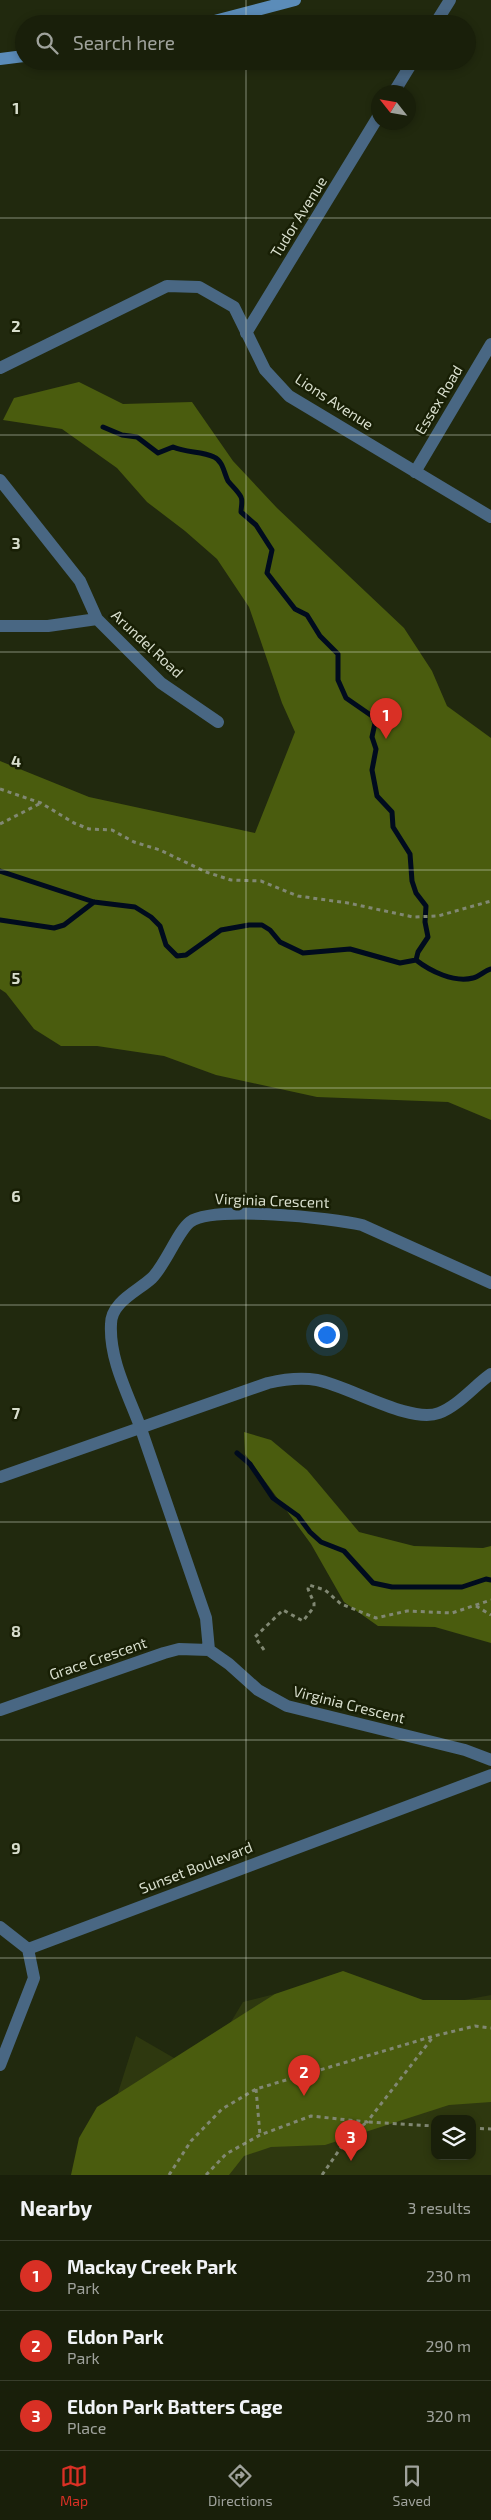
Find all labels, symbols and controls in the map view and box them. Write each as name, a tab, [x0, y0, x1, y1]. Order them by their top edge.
search box	[15, 15, 476, 70]
icon: search	[33, 29, 61, 57]
text: Search here	[73, 31, 175, 54]
north arrow	[371, 85, 416, 130]
text: 1	[13, 98, 19, 117]
street label: Tudor Avenue	[266, 173, 330, 260]
text: 2	[11, 316, 21, 335]
street label: Essex Road	[410, 362, 466, 437]
street label: Lions Avenue	[292, 369, 377, 433]
text: 3	[11, 533, 21, 552]
street label: Arundel Road	[108, 606, 187, 681]
pin: 1	[370, 698, 402, 739]
text: 4	[11, 751, 21, 770]
text: 5	[12, 968, 21, 987]
text: 6	[11, 1186, 21, 1205]
street label: Virginia Crescent	[214, 1189, 330, 1211]
your location	[314, 1322, 340, 1348]
text: 7	[12, 1403, 21, 1422]
text: 8	[11, 1621, 21, 1640]
street label: Grace Crescent	[47, 1633, 149, 1683]
street label: Virginia Crescent	[291, 1681, 407, 1727]
street label: Sunset Boulevard	[136, 1837, 255, 1897]
text: 9	[11, 1838, 21, 1857]
pin: 2	[288, 2055, 320, 2096]
map controls	[431, 2115, 476, 2160]
button: layers	[431, 2115, 476, 2160]
pin: 3	[335, 2120, 367, 2161]
text: Nearby	[20, 2195, 92, 2220]
text: 3 results	[408, 2198, 471, 2217]
text: Mackay Creek Park	[67, 2255, 237, 2278]
text: 1	[33, 2266, 39, 2285]
text: 230 m	[426, 2266, 471, 2285]
text: Park	[67, 2278, 100, 2297]
text: Eldon Park	[67, 2325, 164, 2348]
text: 2	[31, 2336, 41, 2355]
text: 290 m	[426, 2336, 471, 2355]
text: Park	[67, 2348, 100, 2367]
text: Eldon Park Batters Cage	[67, 2395, 283, 2418]
text: 3	[31, 2406, 41, 2425]
text: 320 m	[426, 2406, 471, 2425]
text: Place	[67, 2418, 106, 2437]
tab: Map	[60, 2462, 88, 2509]
tab: Directions	[208, 2462, 273, 2509]
tab: Saved	[393, 2462, 431, 2509]

